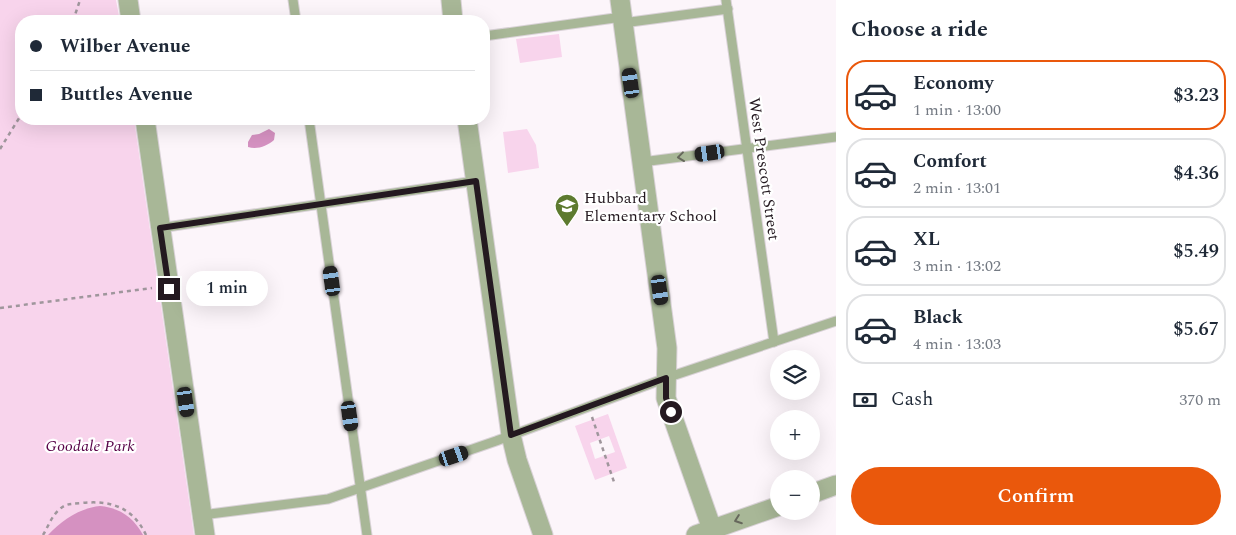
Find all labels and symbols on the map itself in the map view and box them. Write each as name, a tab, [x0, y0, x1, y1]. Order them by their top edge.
car	[621, 67, 640, 99]
street label: West Prescott Street	[742, 96, 786, 243]
car	[694, 143, 725, 163]
one-way arrow	[677, 151, 685, 162]
place label: Hubbard Elementary School	[584, 186, 717, 228]
school or university icon: Hubbard Elementary School	[554, 193, 580, 227]
car	[322, 265, 341, 297]
callout: 1 min	[186, 272, 269, 306]
car	[650, 274, 669, 306]
route end	[158, 278, 180, 300]
car	[176, 386, 195, 418]
car	[340, 400, 359, 432]
route start	[660, 401, 682, 423]
park label: Goodale Park	[45, 434, 135, 458]
car	[437, 444, 470, 468]
one-way arrow	[734, 514, 742, 524]

